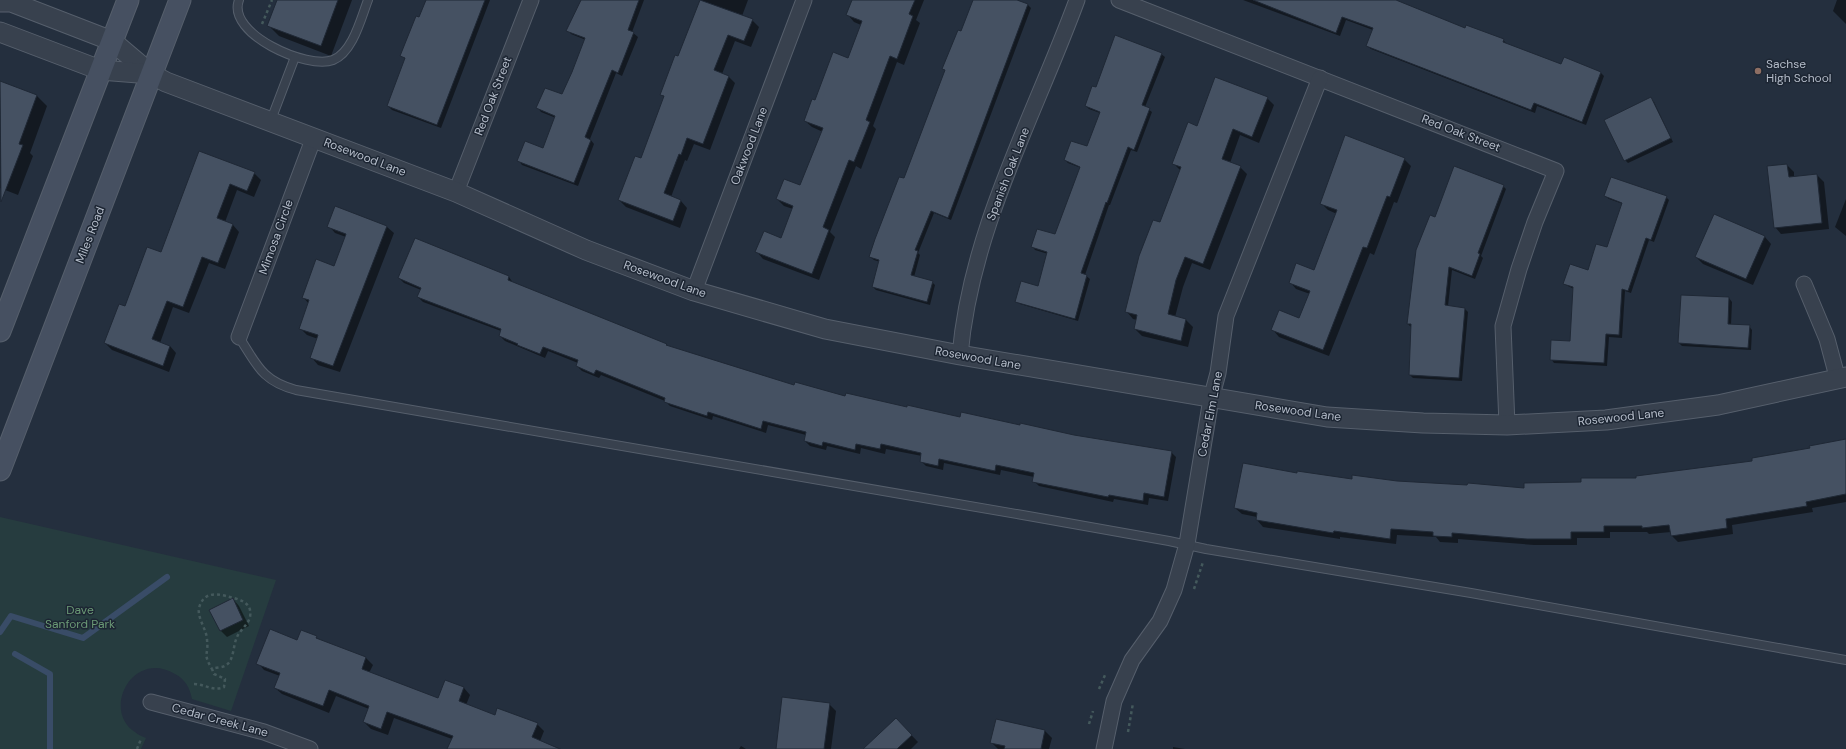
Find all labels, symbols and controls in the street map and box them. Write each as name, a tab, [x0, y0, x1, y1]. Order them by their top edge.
street label: Red Oak Street	[471, 54, 516, 138]
place label: Sachse High School	[1766, 56, 1831, 86]
marker: Sachse High School	[1753, 66, 1763, 76]
street label: Oakwood Lane	[727, 105, 771, 187]
street label: Red Oak Street	[1419, 111, 1503, 156]
street label: Spanish Oak Lane	[983, 125, 1033, 223]
street label: Rosewood Lane	[322, 134, 409, 180]
street label: Mimosa Circle	[255, 197, 297, 277]
street label: Miles Road	[72, 204, 108, 266]
street label: Rosewood Lane	[621, 257, 709, 301]
street label: Rosewood Lane	[934, 343, 1022, 373]
street label: Cedar Elm Lane	[1194, 370, 1226, 458]
street label: Rosewood Lane	[1254, 397, 1342, 425]
street label: Rosewood Lane	[1577, 404, 1665, 429]
park label: Dave Sanford Park	[45, 602, 115, 632]
street label: Cedar Creek Lane	[170, 699, 270, 741]

